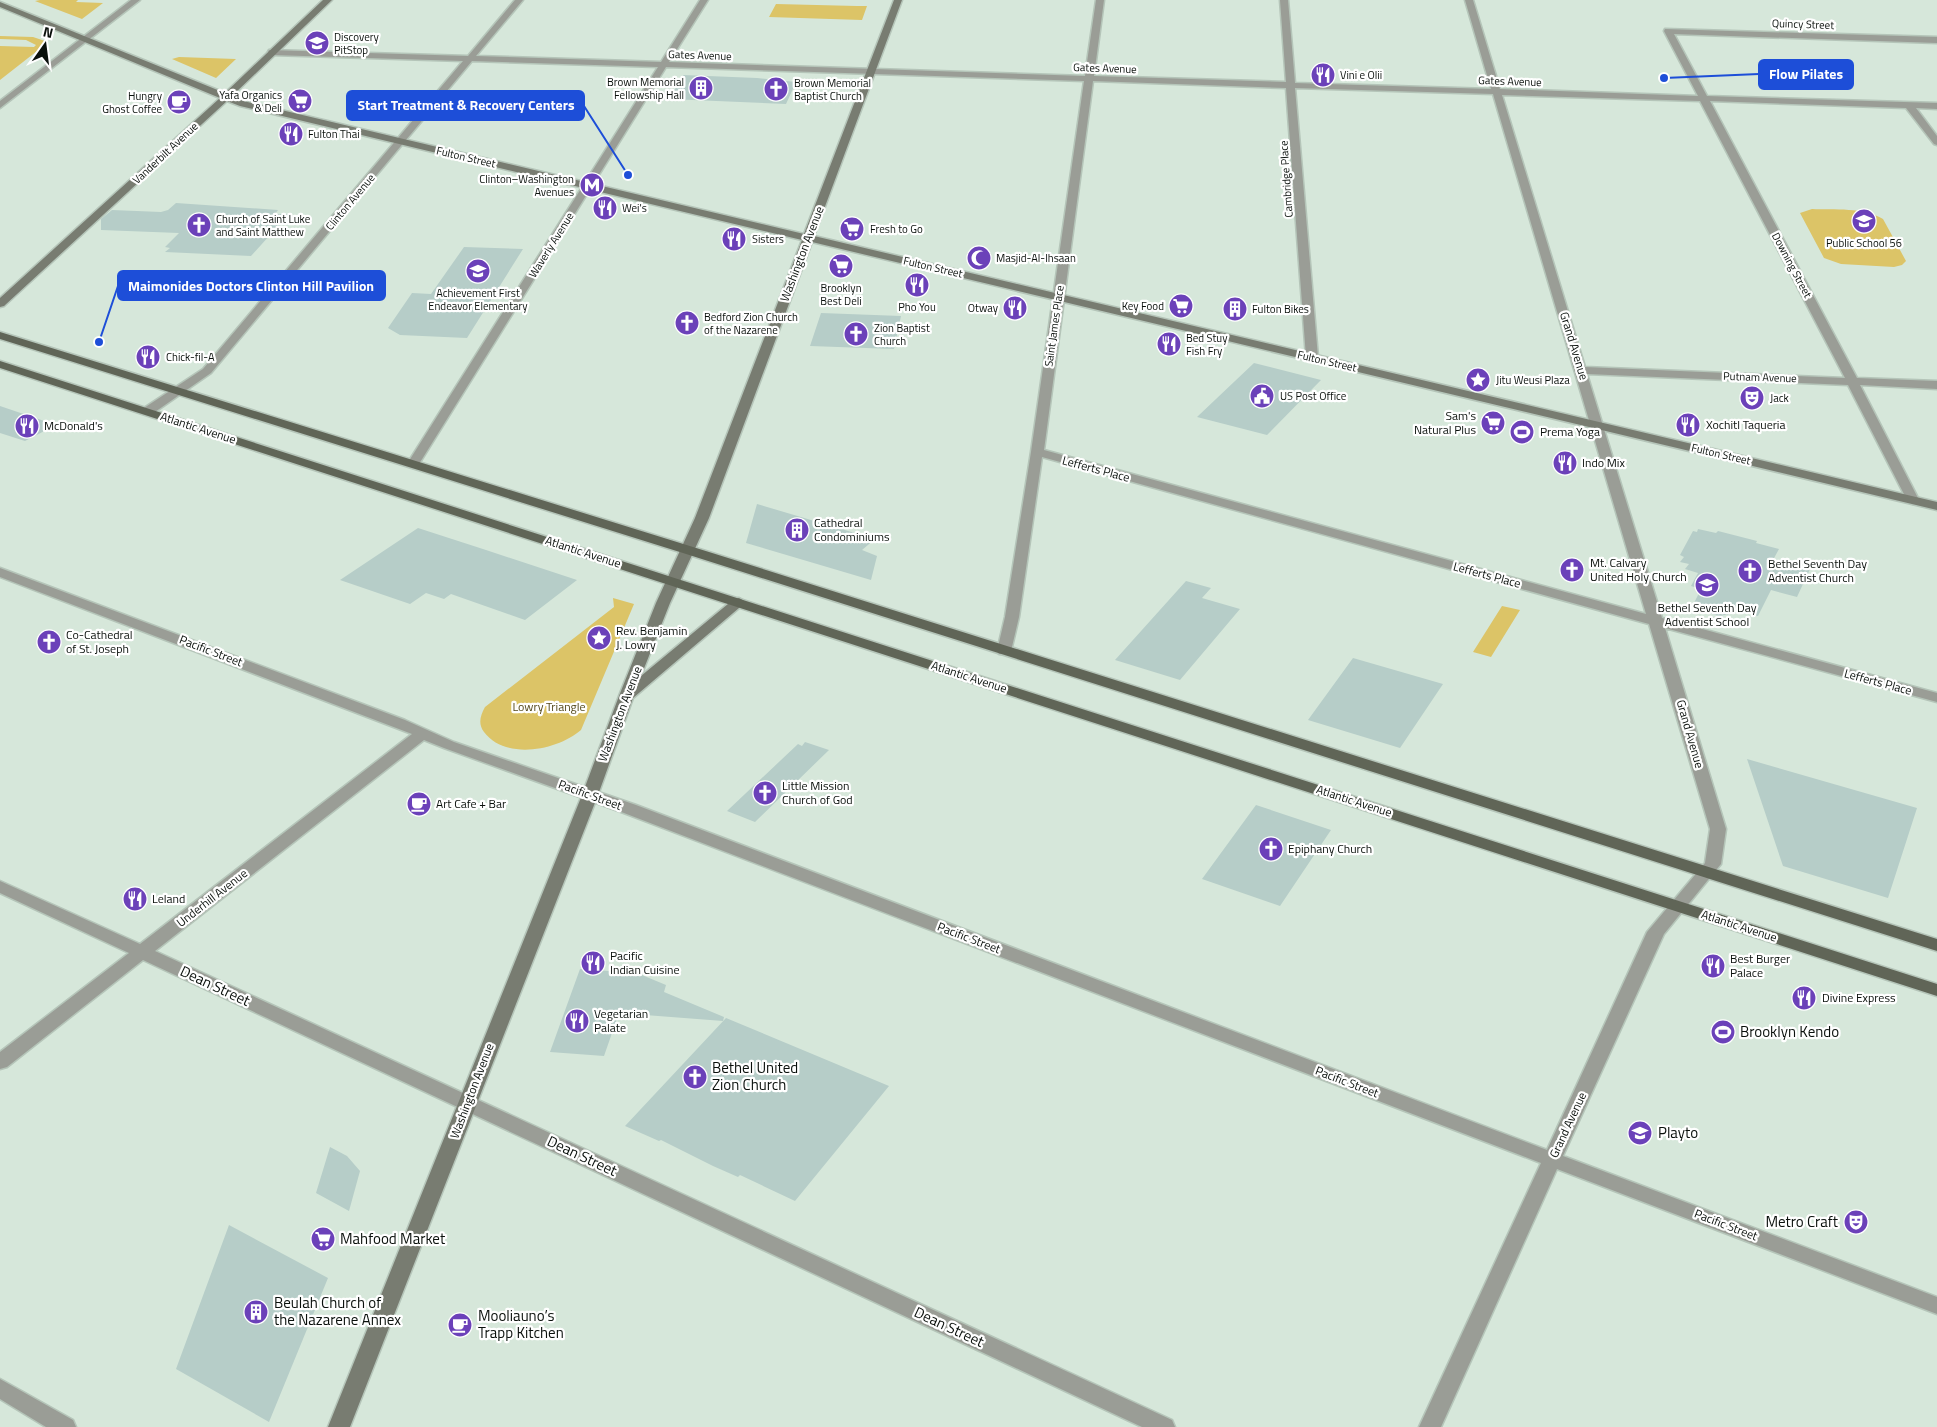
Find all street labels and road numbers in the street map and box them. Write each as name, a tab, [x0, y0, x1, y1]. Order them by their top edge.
street label: Quincy Street	[1772, 15, 1835, 33]
street label: Gates Avenue	[668, 46, 733, 64]
street label: Gates Avenue	[1073, 59, 1138, 77]
street label: Gates Avenue	[1478, 72, 1543, 90]
street label: Vanderbilt Avenue	[129, 118, 202, 188]
street label: Cambridge Place	[1275, 140, 1297, 218]
street label: Fulton Street	[435, 142, 497, 172]
street label: Clinton Avenue	[322, 170, 379, 234]
street label: Washington Avenue	[775, 203, 828, 304]
street label: Waverly Avenue	[525, 209, 578, 281]
street label: Downing Street	[1768, 230, 1816, 301]
street label: Fulton Street	[902, 252, 964, 282]
street label: Saint James Place	[1040, 284, 1068, 368]
street label: Grand Avenue	[1555, 309, 1594, 382]
street label: Fulton Street	[1296, 346, 1358, 376]
street label: Putnam Avenue	[1723, 368, 1798, 386]
street label: Atlantic Avenue	[158, 406, 238, 449]
street label: Fulton Street	[1690, 439, 1752, 469]
street label: Lefferts Place	[1060, 450, 1132, 487]
street label: Atlantic Avenue	[543, 530, 623, 573]
street label: Lefferts Place	[1451, 556, 1523, 593]
street label: Pacific Street	[177, 630, 246, 672]
street label: Atlantic Avenue	[929, 655, 1009, 698]
street label: Washington Avenue	[593, 663, 646, 764]
street label: Lefferts Place	[1842, 663, 1914, 700]
street label: Grand Avenue	[1672, 697, 1709, 770]
street label: Pacific Street	[556, 774, 625, 815]
street label: Atlantic Avenue	[1314, 779, 1394, 822]
street label: Underhill Avenue	[172, 864, 251, 931]
street label: Atlantic Avenue	[1699, 904, 1779, 947]
street label: Pacific Street	[935, 917, 1004, 959]
street label: Dean Street	[176, 959, 255, 1012]
street label: Washington Avenue	[445, 1040, 498, 1141]
street label: Pacific Street	[1313, 1061, 1382, 1103]
street label: Grand Avenue	[1544, 1089, 1591, 1161]
street label: Dean Street	[543, 1129, 622, 1182]
street label: Pacific Street	[1692, 1204, 1761, 1246]
street label: Dean Street	[910, 1300, 989, 1353]

